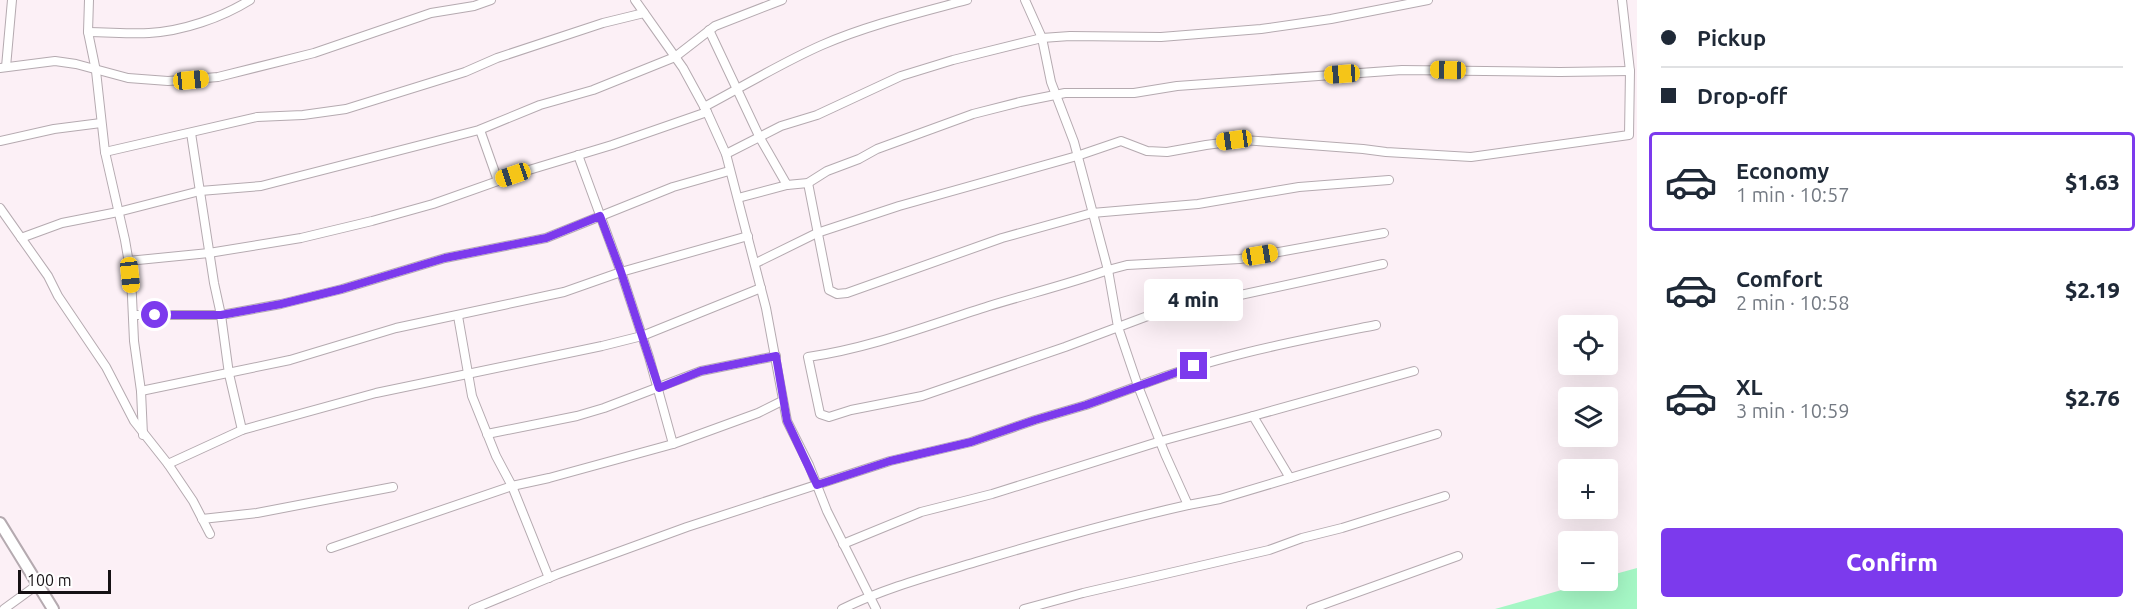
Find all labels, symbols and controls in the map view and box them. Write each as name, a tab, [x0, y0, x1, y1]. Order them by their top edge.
text: Pickup	[1697, 25, 1766, 50]
car	[1430, 61, 1466, 79]
car	[1323, 64, 1361, 84]
car	[172, 69, 210, 91]
text: Drop-off	[1697, 83, 1787, 108]
car	[1215, 129, 1253, 151]
icon: car	[1664, 155, 1718, 209]
text: Economy	[1736, 158, 1829, 183]
car	[493, 161, 533, 189]
text: $1.63	[2065, 169, 2120, 194]
text: 1 min · 10:57	[1736, 183, 1850, 206]
car	[1241, 243, 1279, 267]
car	[119, 256, 141, 294]
icon: car	[1664, 263, 1718, 317]
text: Comfort	[1736, 266, 1823, 291]
text: $2.19	[2065, 277, 2120, 302]
callout: 4 min	[1144, 279, 1244, 321]
text: 4 min	[1168, 288, 1219, 311]
text: 2 min · 10:58	[1736, 291, 1850, 314]
route start	[141, 301, 168, 328]
map controls	[1558, 315, 1618, 591]
button: locate	[1558, 315, 1618, 375]
route end	[1180, 352, 1207, 379]
icon: car	[1664, 371, 1718, 425]
text: XL	[1736, 374, 1763, 399]
text: $2.76	[2065, 385, 2120, 410]
button: layers	[1558, 387, 1618, 447]
text: 3 min · 10:59	[1736, 399, 1850, 422]
button: +	[1558, 459, 1618, 519]
button: Confirm	[1661, 528, 2123, 597]
button: −	[1558, 531, 1618, 591]
scale bar	[18, 567, 111, 594]
text: 100 m	[27, 571, 72, 589]

